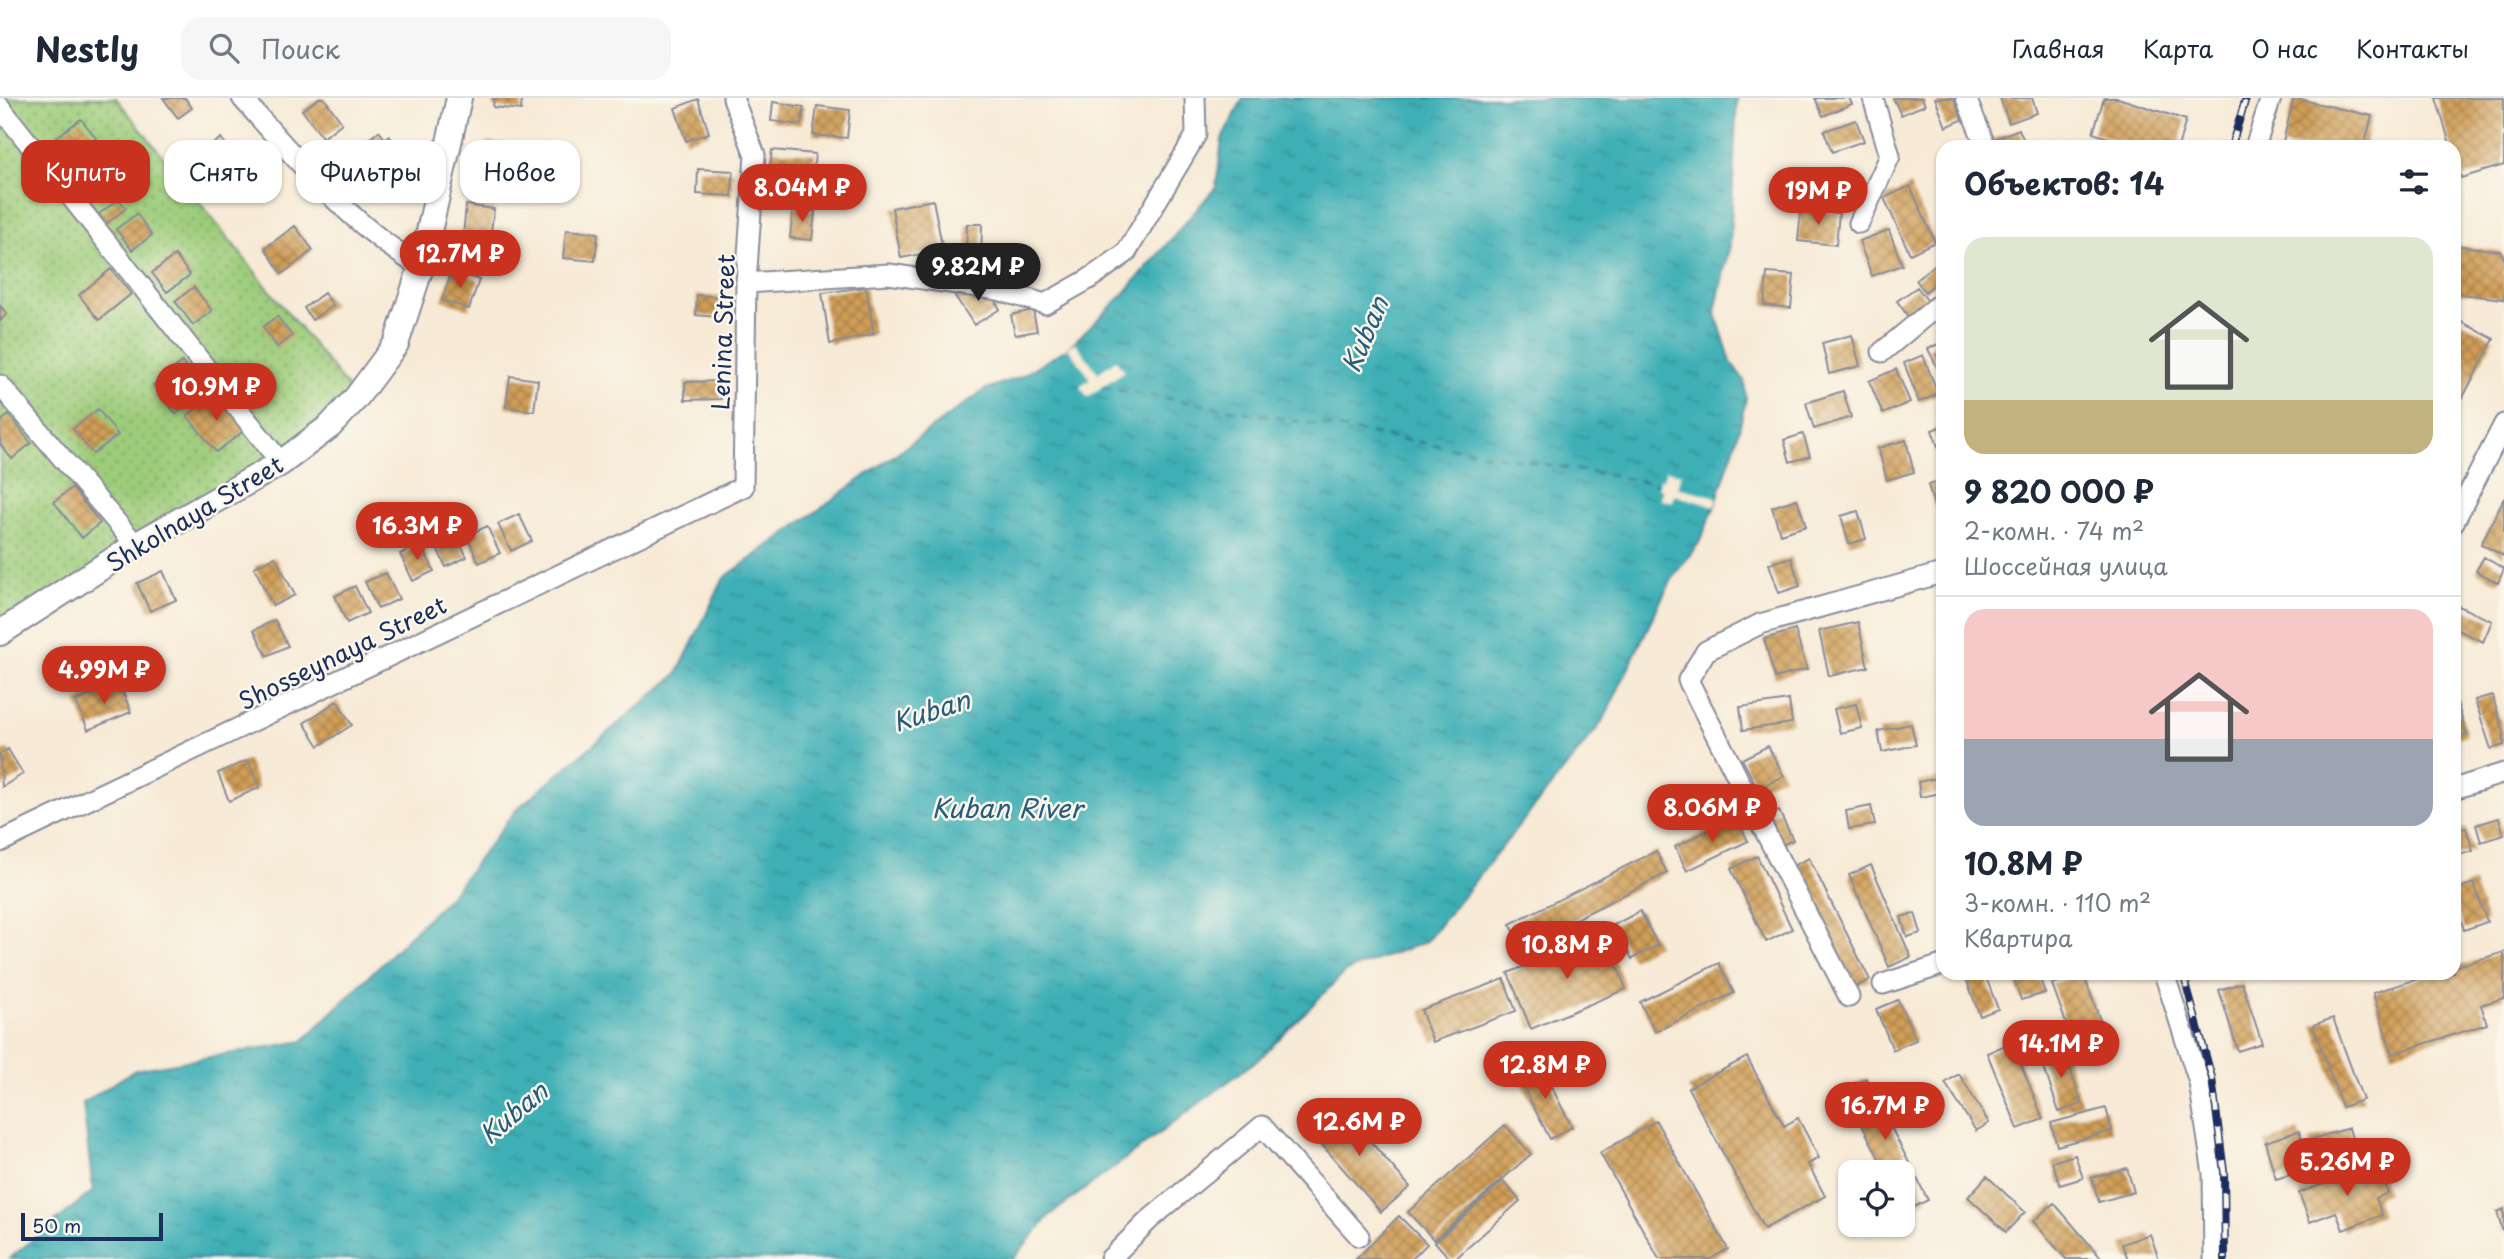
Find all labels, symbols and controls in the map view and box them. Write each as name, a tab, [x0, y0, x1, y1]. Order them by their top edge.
search box	[181, 17, 671, 80]
text: Nestly	[35, 23, 139, 73]
icon: search	[205, 29, 243, 67]
text: Поиск	[261, 29, 340, 68]
text: Главная	[2012, 30, 2105, 66]
text: Карта	[2143, 30, 2213, 66]
text: О нас	[2251, 30, 2318, 66]
text: Контакты	[2356, 30, 2469, 66]
chip: Купить	[21, 140, 150, 203]
chip: Снять	[164, 140, 282, 203]
chip: Фильтры	[296, 140, 446, 203]
chip: Новое	[460, 140, 580, 203]
text: Объектов: 14	[1964, 160, 2164, 205]
icon: filters	[2395, 163, 2433, 201]
pin: 8.04M ₽	[737, 164, 867, 224]
pin: 19M ₽	[1769, 167, 1867, 227]
text: 8.04M ₽	[754, 169, 850, 204]
text: 19M ₽	[1785, 172, 1851, 207]
pin: 12.7M ₽	[395, 230, 525, 290]
text: 12.7M ₽	[416, 235, 504, 270]
pin: 9.82M ₽	[913, 244, 1043, 303]
text: 9.82M ₽	[932, 248, 1024, 283]
street label: Lenina Street	[701, 253, 743, 411]
icon: home	[2136, 282, 2262, 408]
water label: Kuban	[1331, 288, 1398, 378]
pin: 10.9M ₽	[151, 364, 281, 423]
text: 10.9M ₽	[172, 368, 260, 403]
street label: Shkolnaya Street	[99, 446, 290, 580]
text: 9 820 000 ₽	[1964, 468, 2154, 513]
pin: 16.3M ₽	[352, 503, 482, 562]
text: 16.3M ₽	[372, 507, 462, 542]
text: 2-комн. · 74 m²	[1964, 513, 2144, 548]
text: Шоссейная улица	[1964, 548, 2168, 583]
street label: Shosseynaya Street	[232, 586, 452, 718]
pin: 4.99M ₽	[39, 646, 169, 706]
text: 4.99M ₽	[58, 651, 150, 686]
icon: home	[2136, 654, 2262, 780]
water label: Kuban	[887, 679, 976, 741]
pin: 8.06M ₽	[1647, 784, 1777, 844]
water label: Kuban River	[932, 788, 1085, 827]
text: 8.06M ₽	[1663, 789, 1761, 824]
text: 10.8M ₽	[1964, 840, 2083, 885]
text: 3-комн. · 110 m²	[1964, 885, 2151, 920]
text: Квартира	[1964, 920, 2072, 955]
pin: 10.8M ₽	[1502, 922, 1632, 981]
text: 10.8M ₽	[1522, 926, 1612, 961]
pin: 14.1M ₽	[1996, 1020, 2126, 1080]
text: 14.1M ₽	[2018, 1025, 2104, 1060]
pin: 12.8M ₽	[1480, 1042, 1610, 1101]
text: 12.8M ₽	[1499, 1046, 1591, 1081]
water label: Kuban	[470, 1071, 557, 1152]
pin: 16.7M ₽	[1820, 1082, 1950, 1142]
text: 16.7M ₽	[1841, 1087, 1929, 1122]
pin: 12.6M ₽	[1294, 1098, 1424, 1158]
text: 12.6M ₽	[1313, 1103, 1405, 1138]
pin: 5.26M ₽	[2282, 1138, 2412, 1198]
text: 5.26M ₽	[2300, 1143, 2394, 1178]
map controls	[1838, 1160, 1915, 1237]
button: locate	[1838, 1160, 1915, 1237]
scale bar	[21, 1210, 163, 1242]
text: 50 m	[32, 1211, 81, 1239]

